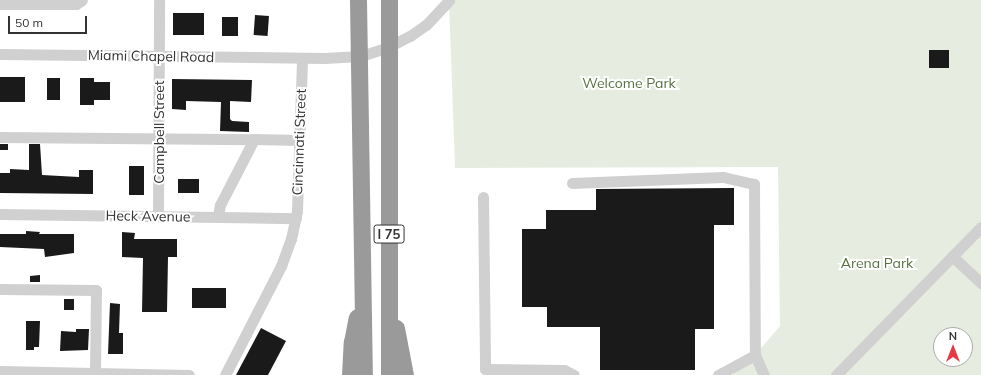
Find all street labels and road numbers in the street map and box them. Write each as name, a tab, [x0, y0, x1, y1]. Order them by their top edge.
street label: Miami Chapel Road	[88, 46, 214, 66]
street label: Campbell Street	[151, 80, 167, 184]
street label: Cincinnati Street	[289, 88, 309, 196]
street label: Heck Avenue	[105, 207, 191, 225]
road number: I 75	[373, 223, 405, 245]

